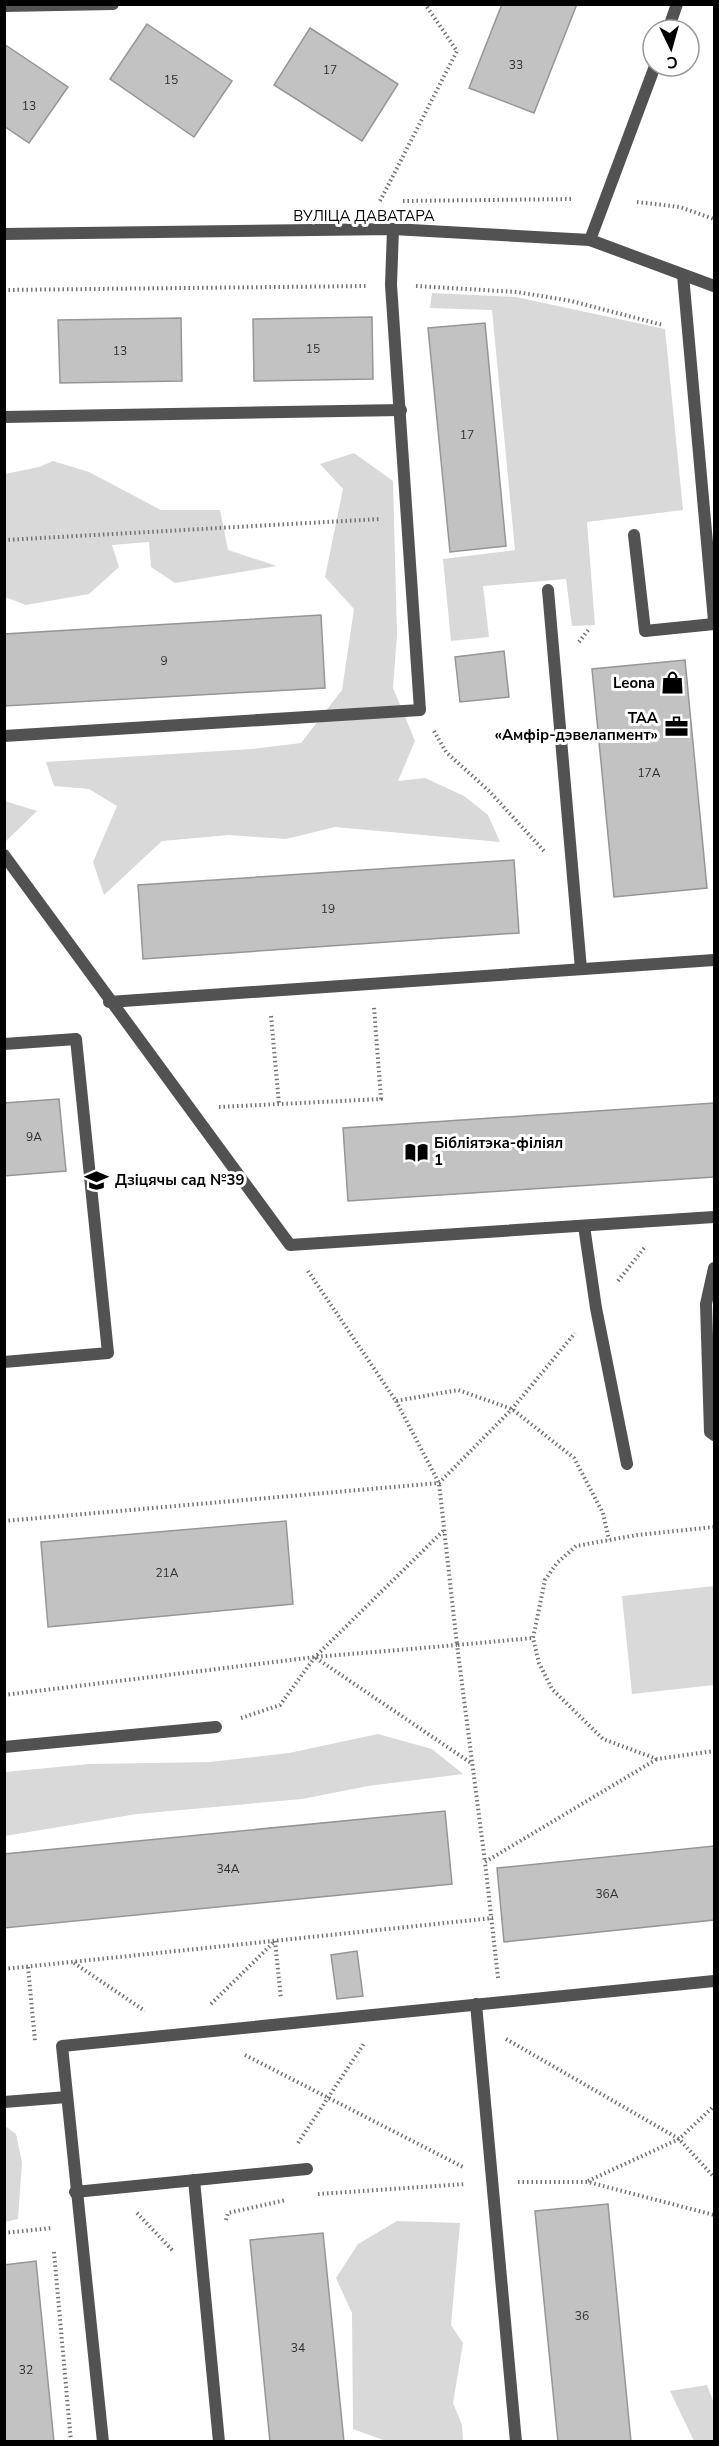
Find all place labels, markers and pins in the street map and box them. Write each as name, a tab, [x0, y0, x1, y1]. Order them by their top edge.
shop icon: Leona	[660, 670, 686, 696]
place label: Leona	[613, 673, 655, 693]
place label: ТАА «Амфір-дэвелапмент»	[495, 708, 659, 745]
office icon: ТАА «Амфір-дэвелапмент»	[663, 714, 689, 740]
place label: Бібліятэка-філіял 1	[434, 1133, 563, 1170]
library icon: Бібліятэка-філіял 1	[403, 1139, 429, 1165]
school or university icon: Дзіцячы сад №39	[84, 1167, 110, 1193]
place label: Дзіцячы сад №39	[115, 1170, 244, 1190]

